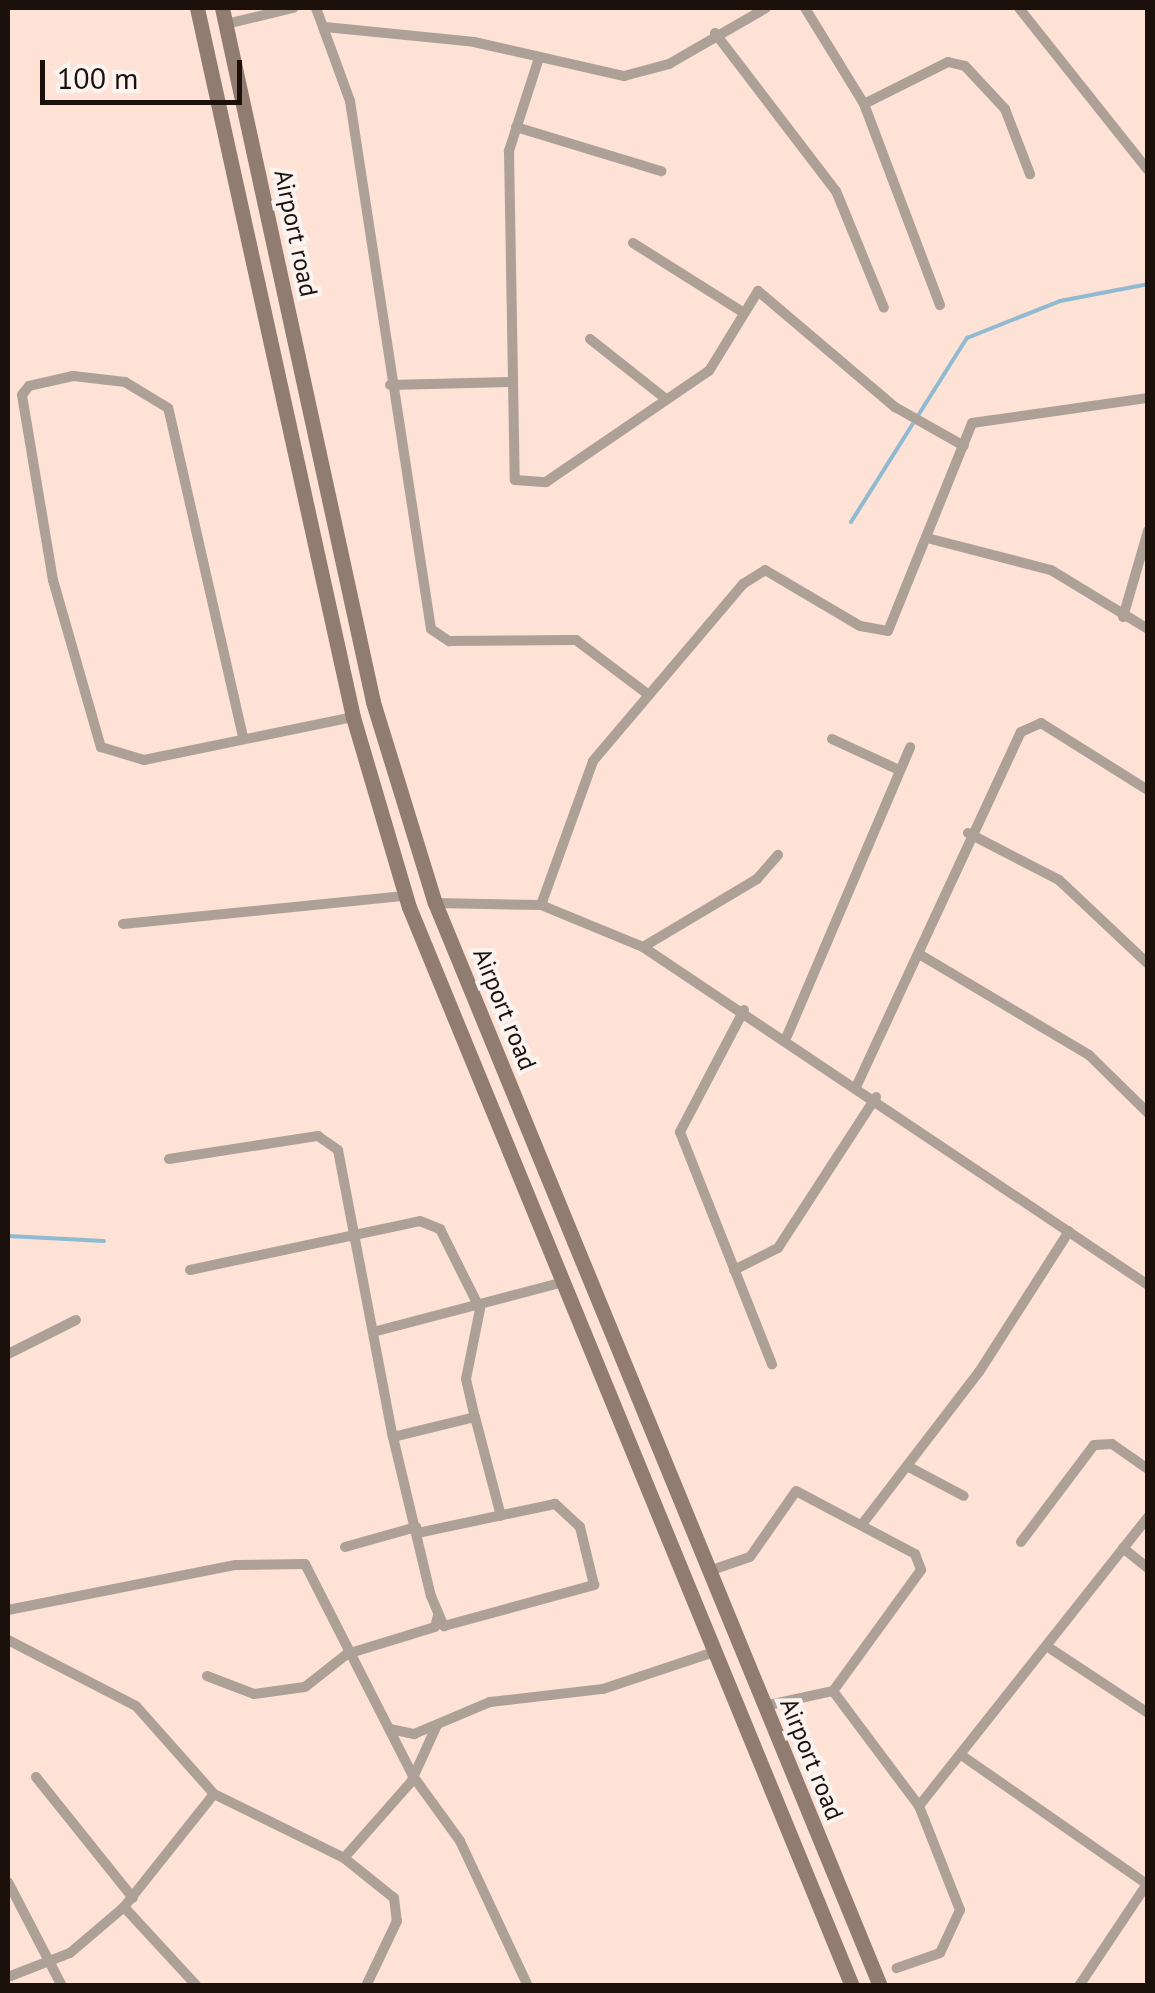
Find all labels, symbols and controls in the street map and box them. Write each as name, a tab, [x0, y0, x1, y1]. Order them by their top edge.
scale bar	[45, 40, 248, 102]
text: 100 m	[57, 58, 138, 97]
street label: Airport road	[268, 167, 324, 299]
street label: Airport road	[467, 944, 543, 1074]
street label: Airport road	[774, 1694, 850, 1824]

